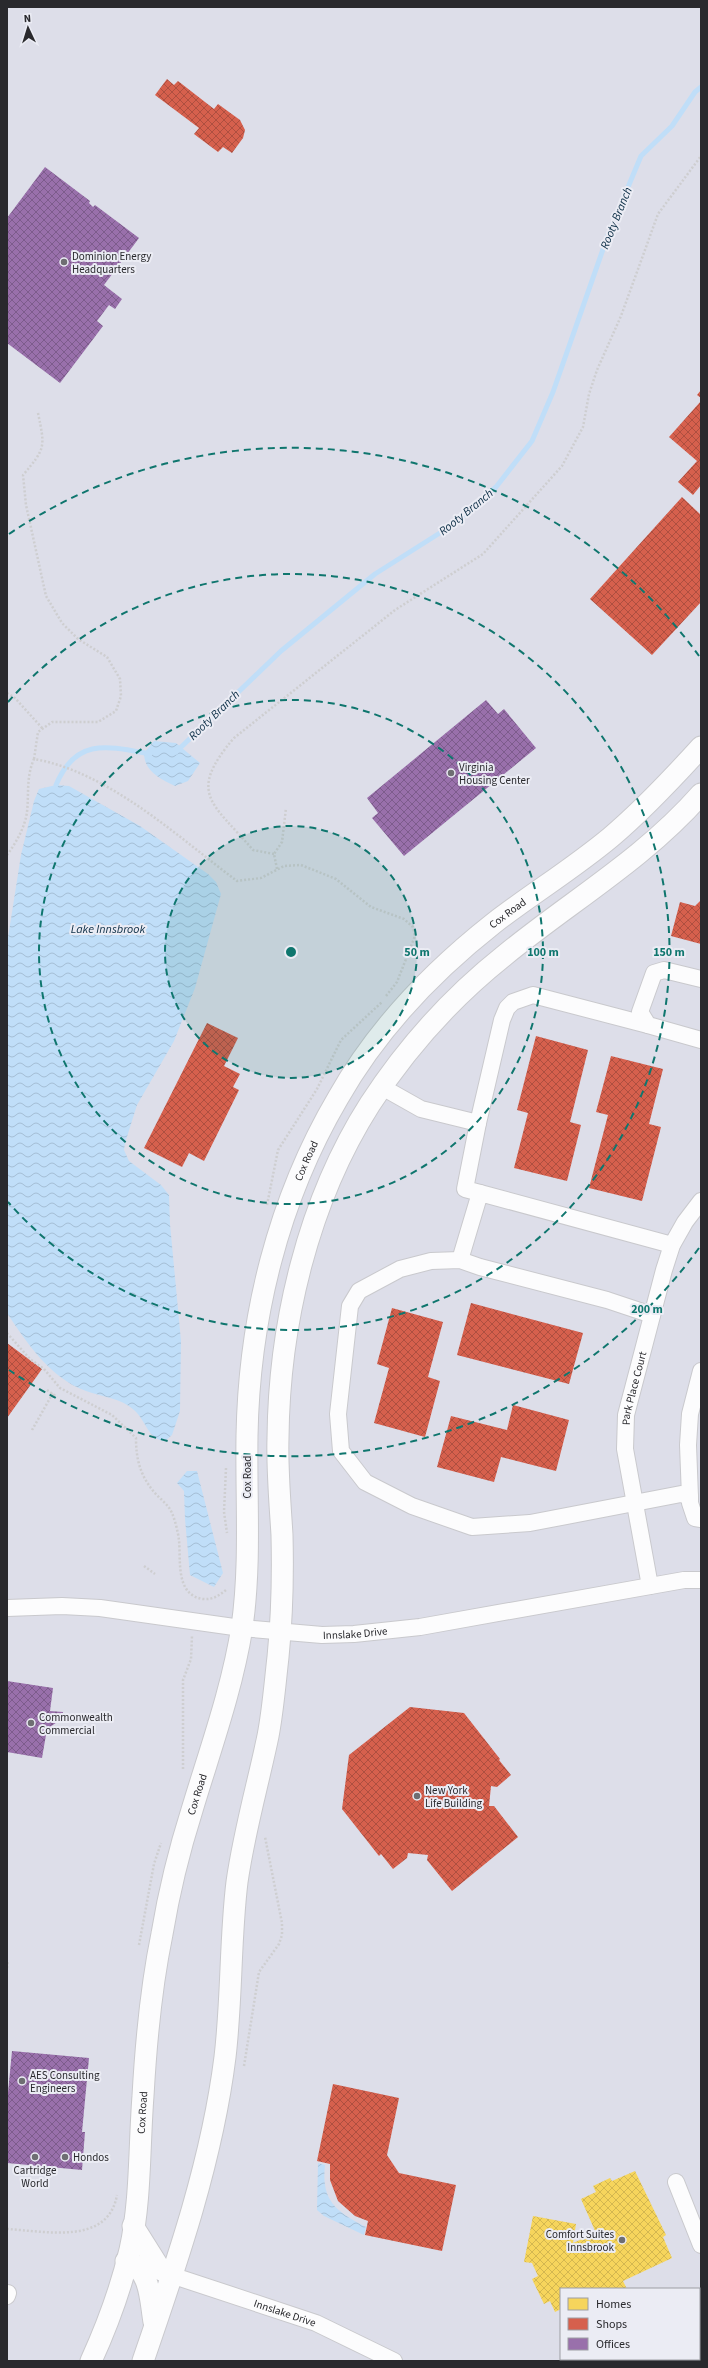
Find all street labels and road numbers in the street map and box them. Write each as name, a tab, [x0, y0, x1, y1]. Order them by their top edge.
street label: Cox Road	[486, 895, 529, 932]
street label: Cox Road	[291, 1138, 322, 1183]
street label: Park Place Court	[619, 1350, 650, 1425]
street label: Cox Road	[240, 1456, 255, 1498]
street label: Innslake Drive	[323, 1623, 389, 1643]
street label: Cox Road	[184, 1772, 211, 1817]
street label: Cox Road	[134, 2091, 151, 2134]
street label: Innslake Drive	[252, 2296, 318, 2331]

